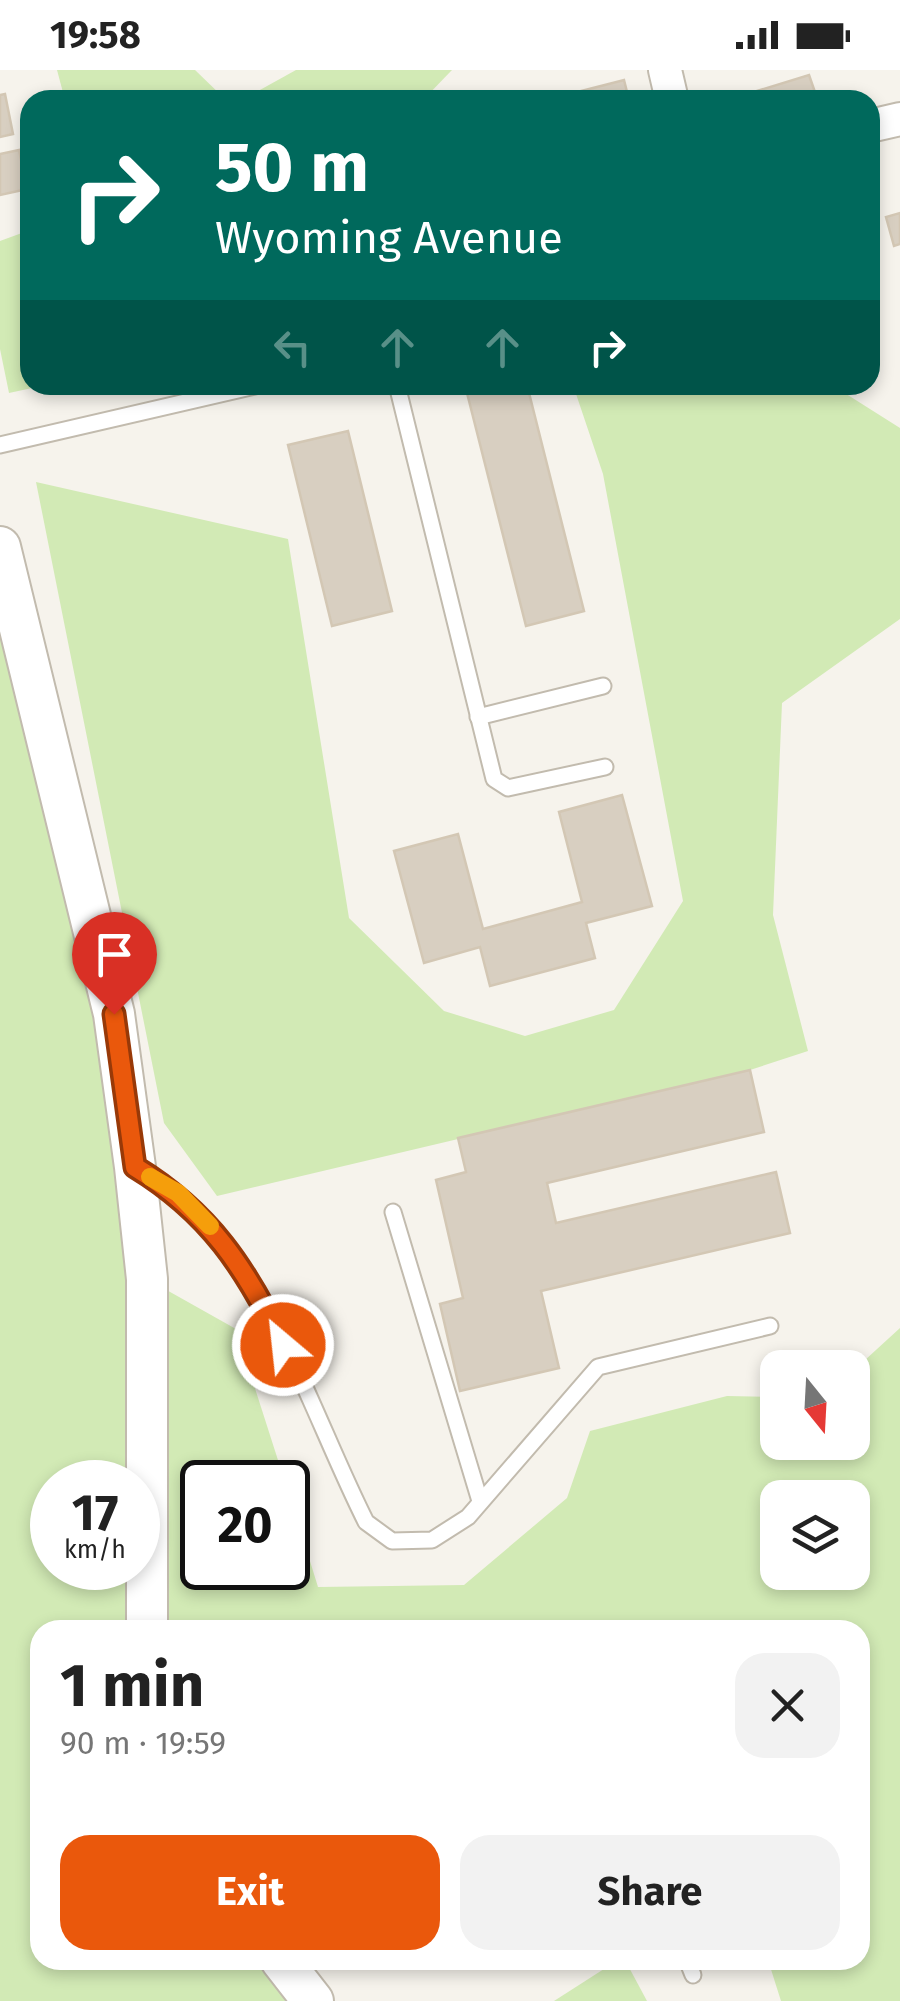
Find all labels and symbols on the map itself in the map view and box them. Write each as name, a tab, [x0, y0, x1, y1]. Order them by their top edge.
pin	[72, 912, 157, 1015]
position arrow	[231, 1293, 335, 1397]
north arrow	[760, 1350, 870, 1460]
speed limit sign: 20	[180, 1460, 310, 1590]

